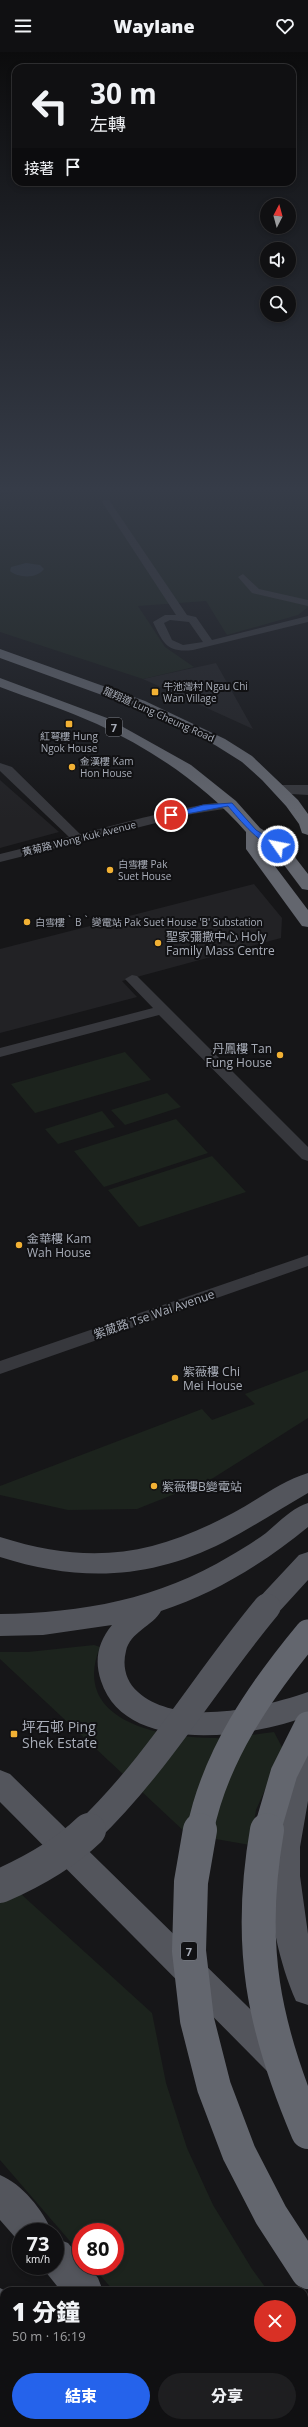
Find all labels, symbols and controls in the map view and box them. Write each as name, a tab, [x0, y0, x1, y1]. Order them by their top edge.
text: Waylane	[113, 14, 195, 38]
icon: menu	[12, 15, 34, 37]
icon: heart	[274, 15, 296, 37]
text: 30 m	[90, 74, 157, 112]
icon: left	[24, 80, 76, 132]
text: 左轉	[90, 112, 126, 136]
icon: arrive	[62, 156, 84, 178]
text: 接著	[24, 158, 54, 178]
north arrow	[260, 198, 296, 234]
map controls	[260, 198, 296, 322]
button: sound	[260, 242, 296, 278]
button: search	[260, 286, 296, 322]
place label: 牛池灣村 Ngau Chi Wan Village	[163, 679, 248, 705]
street label: 龍翔道 Lung Cheung Road	[101, 683, 217, 745]
marker: 牛池灣村 Ngau Chi Wan Village	[150, 687, 160, 697]
road number: 7	[106, 718, 122, 736]
marker: 紅萼樓 Hung Ngok House	[64, 719, 74, 729]
place label: 紅萼樓 Hung Ngok House	[40, 729, 98, 755]
place label: 金漢樓 Kam Hon House	[80, 754, 134, 780]
marker: 金漢樓 Kam Hon House	[67, 762, 77, 772]
pin	[154, 798, 188, 832]
icon: arrive	[160, 804, 182, 826]
street label: 黃菊路 Wong Kuk Avenue	[21, 817, 138, 859]
position arrow	[257, 825, 299, 867]
place label: 白雪樓 Pak Suet House	[118, 857, 172, 883]
marker: 白雪樓 Pak Suet House	[105, 865, 115, 875]
place label: 白雪樓‵B‵變電站 Pak Suet House 'B' Substation	[35, 915, 263, 929]
marker: 白雪樓‵B‵變電站 Pak Suet House 'B' Substation	[22, 917, 32, 927]
place label: 聖家彌撒中心 Holy Family Mass Centre	[166, 928, 275, 959]
marker: 聖家彌撒中心 Holy Family Mass Centre	[153, 938, 163, 948]
place label: 丹鳳樓 Tan Fung House	[206, 1040, 272, 1071]
marker: 丹鳳樓 Tan Fung House	[275, 1050, 285, 1060]
place label: 金華樓 Kam Wah House	[27, 1230, 91, 1261]
marker: 金華樓 Kam Wah House	[14, 1240, 24, 1250]
street label: 紫葳路 Tse Wai Avenue	[91, 1285, 217, 1343]
place label: 紫薇樓 Chi Mei House	[183, 1363, 243, 1394]
marker: 紫薇樓 Chi Mei House	[170, 1373, 180, 1383]
place label: 紫薇樓B變電站	[162, 1478, 242, 1495]
marker: 紫薇樓B變電站	[149, 1481, 159, 1491]
place label: 坪石邨 Ping Shek Estate	[22, 1717, 97, 1752]
marker: 坪石邨 Ping Shek Estate	[9, 1729, 19, 1739]
road number: 7	[181, 1942, 197, 1960]
speed limit sign: 80	[72, 2223, 124, 2275]
text: 73	[27, 2230, 49, 2257]
text: km/h	[26, 2252, 50, 2266]
text: 1 分鐘	[12, 2295, 80, 2328]
button: close	[254, 2300, 296, 2342]
text: 50 m · 16:19	[12, 2327, 86, 2345]
button: 結束	[12, 2373, 150, 2419]
button: 分享	[158, 2373, 296, 2419]

